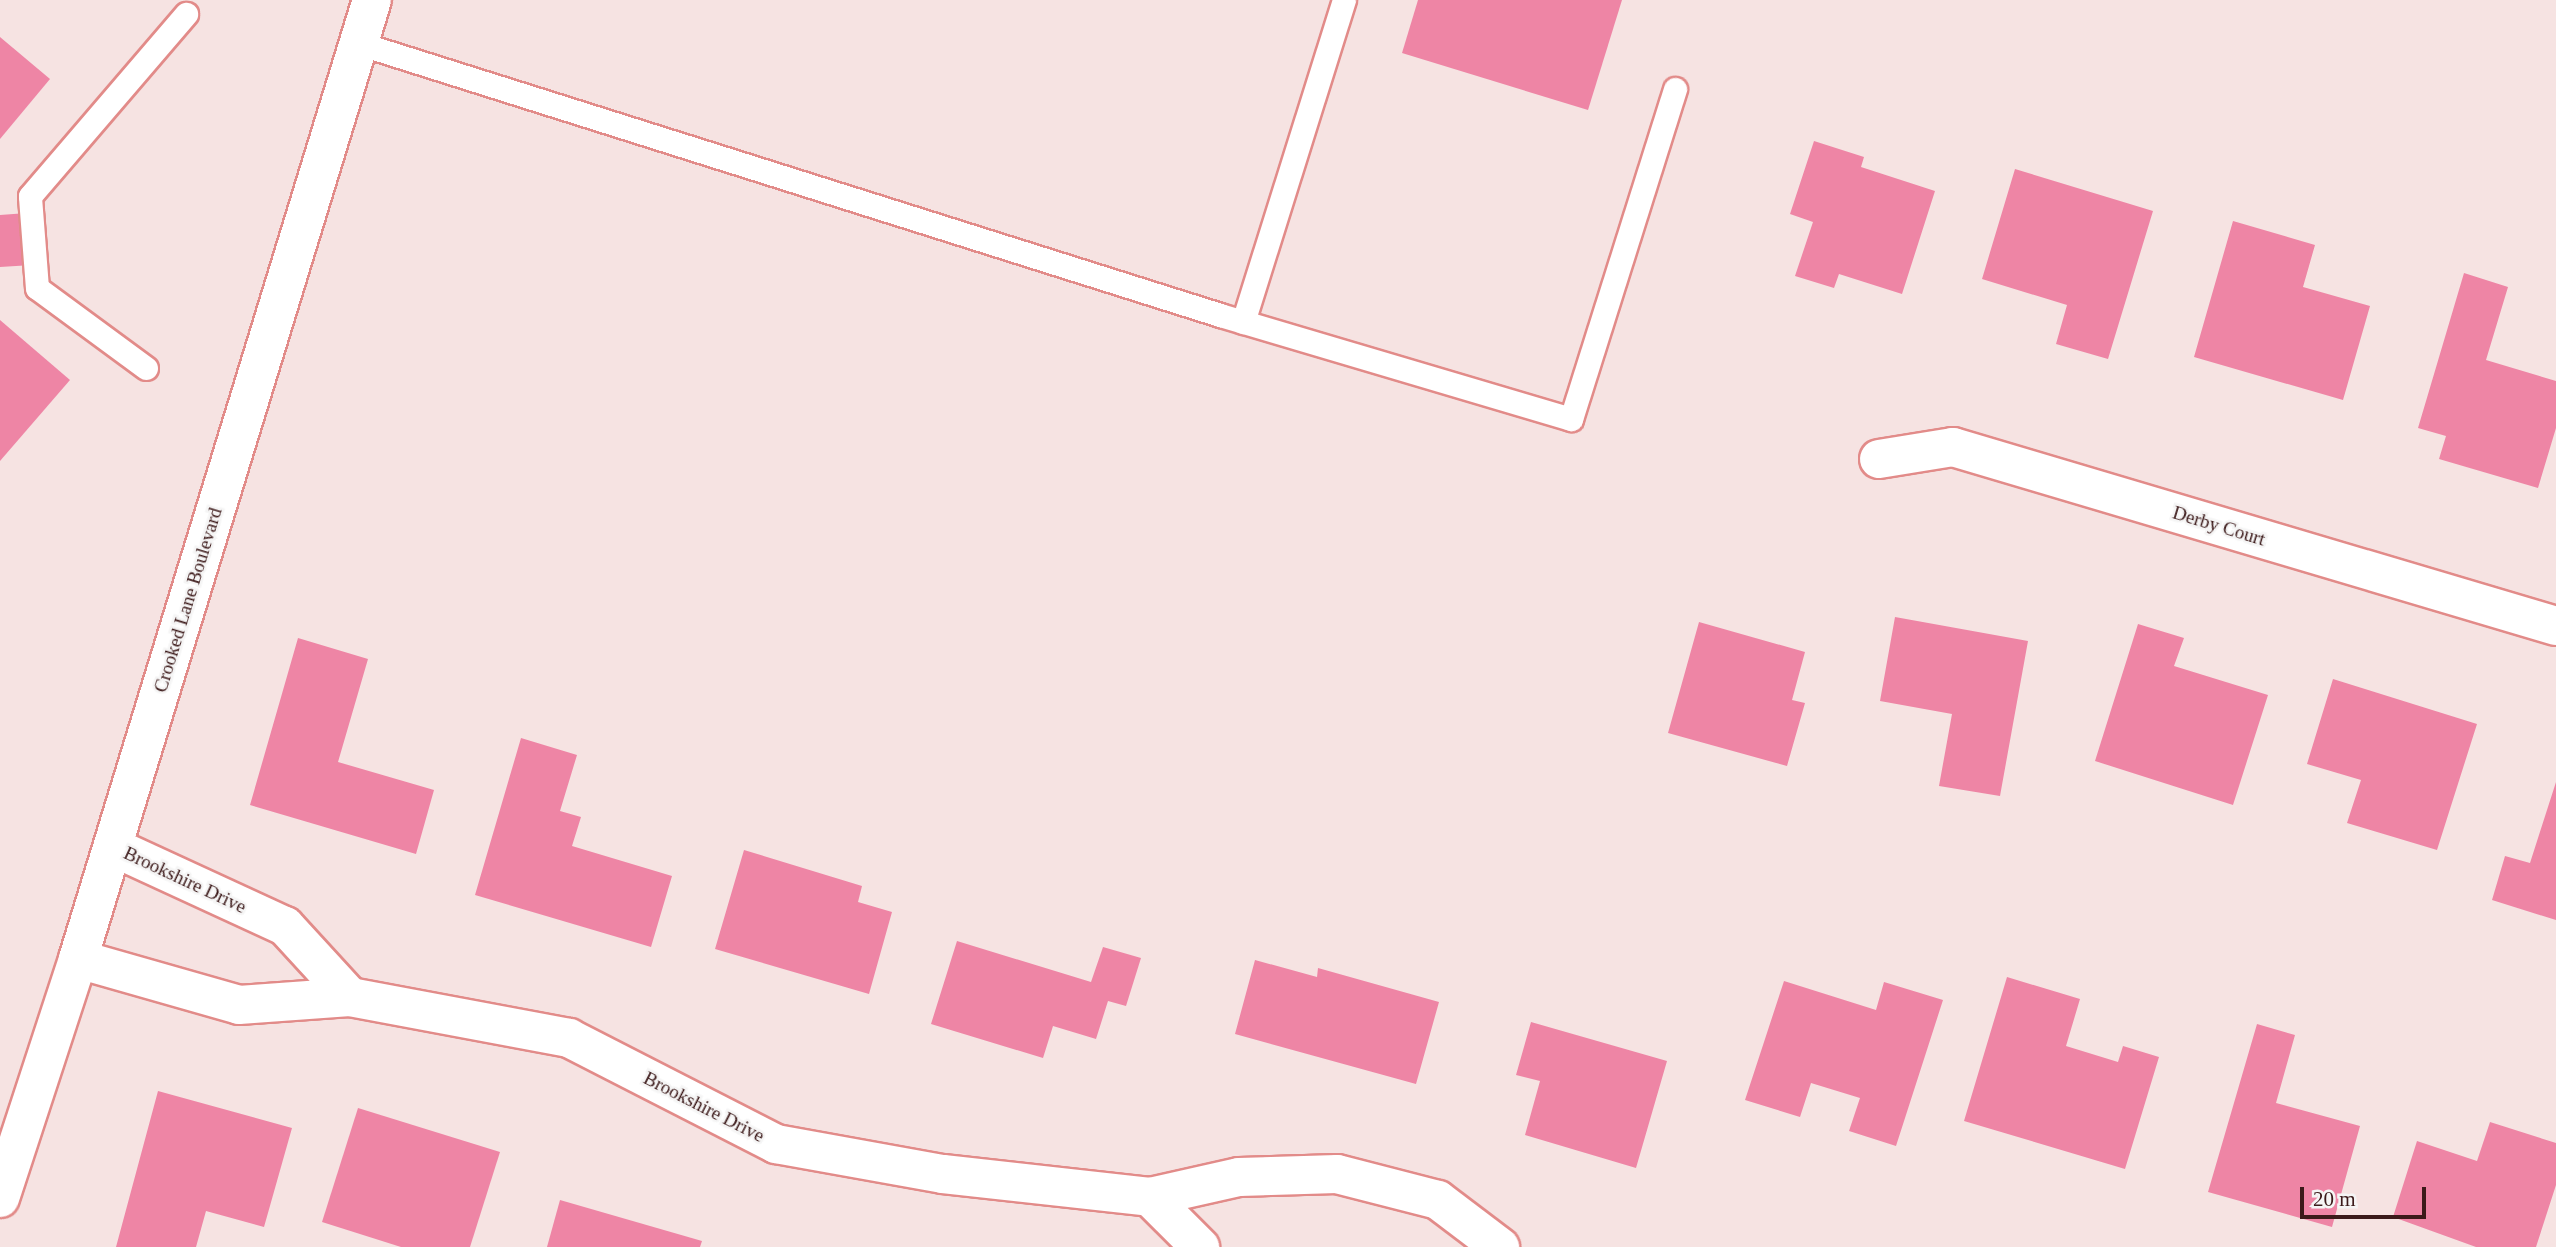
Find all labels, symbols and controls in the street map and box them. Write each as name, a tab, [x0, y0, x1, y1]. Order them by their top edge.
street label: Derby Court	[2170, 501, 2268, 551]
street label: Crooked Lane Boulevard	[149, 505, 227, 695]
street label: Brookshire Drive	[120, 842, 250, 918]
street label: Brookshire Drive	[640, 1067, 768, 1147]
scale bar	[2304, 1174, 2430, 1218]
text: 20 m	[2313, 1187, 2356, 1211]

